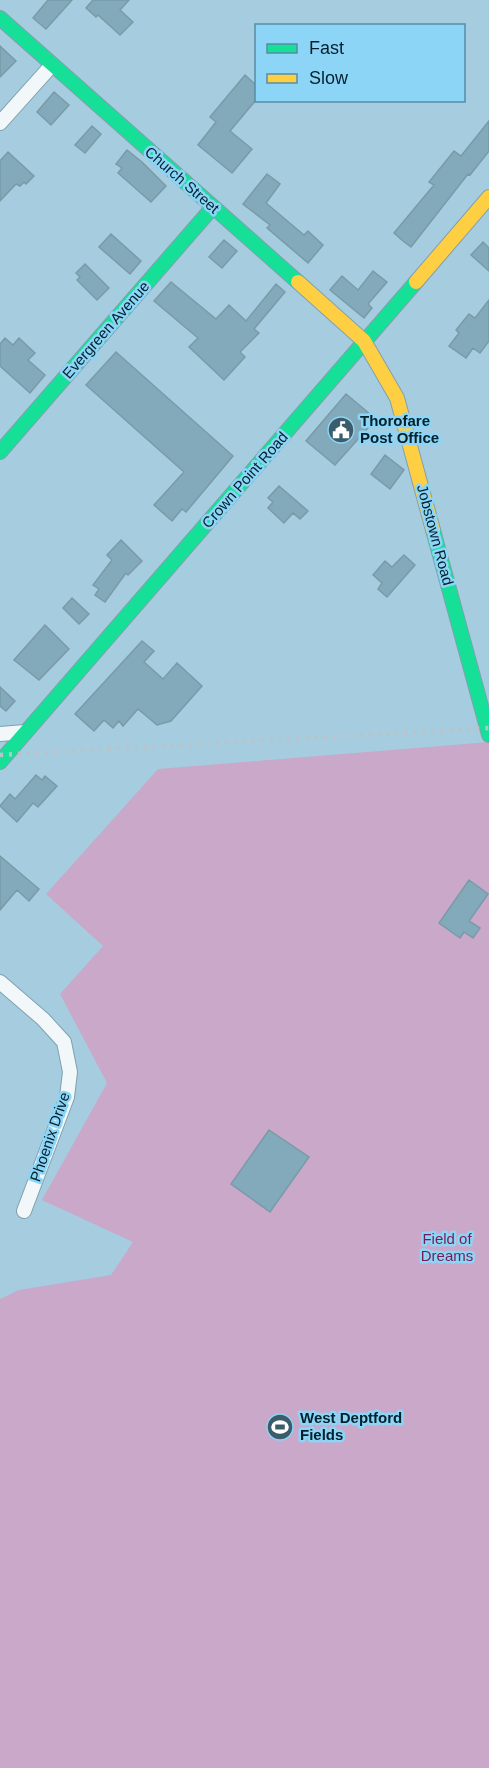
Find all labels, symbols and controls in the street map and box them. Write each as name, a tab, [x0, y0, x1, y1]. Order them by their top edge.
legend	[255, 24, 465, 102]
text: Fast	[309, 38, 344, 58]
text: Slow	[309, 68, 349, 88]
street label: Church Street	[142, 143, 223, 217]
street label: Evergreen Avenue	[59, 278, 152, 382]
place label: Thorofare Post Office	[360, 412, 439, 446]
public building icon: Thorofare Post Office	[326, 415, 356, 445]
street label: Crown Point Road	[198, 428, 291, 531]
street label: Jobstown Road	[414, 483, 457, 587]
street label: Phoenix Drive	[26, 1090, 73, 1184]
park label: Field of Dreams	[421, 1230, 473, 1264]
place label: West Deptford Fields	[300, 1409, 402, 1443]
sports icon: West Deptford Fields	[265, 1412, 295, 1442]

